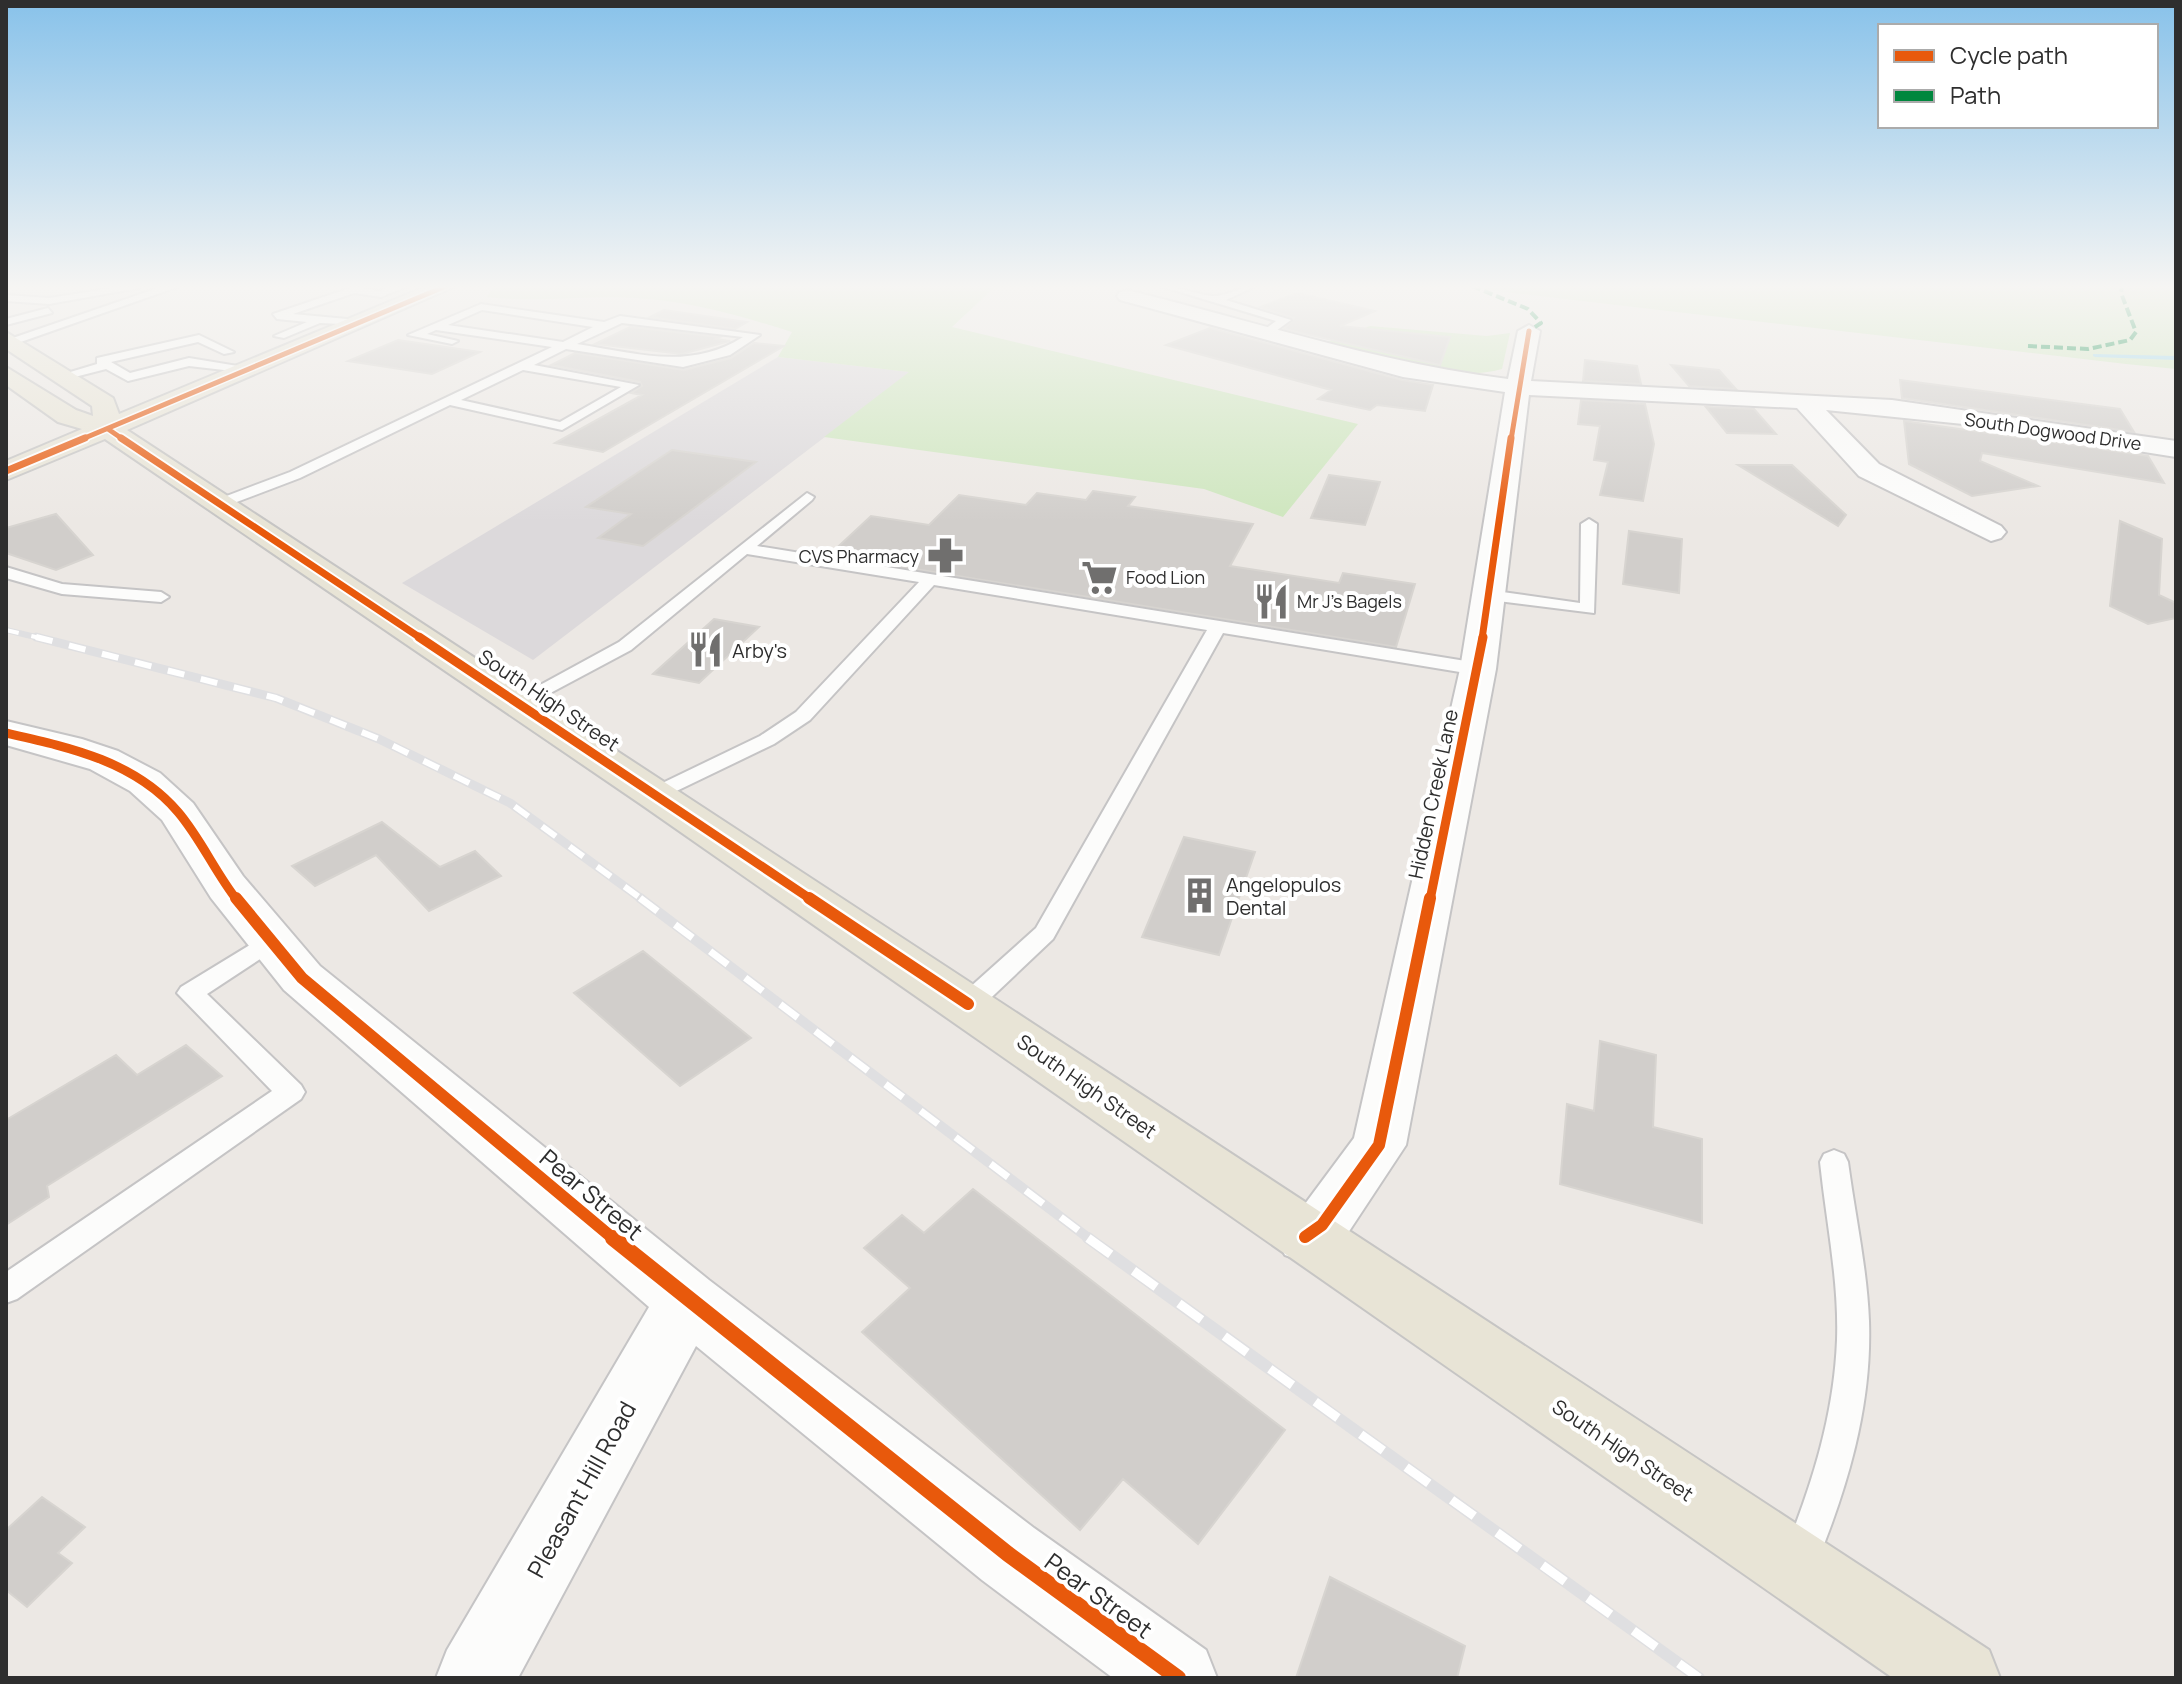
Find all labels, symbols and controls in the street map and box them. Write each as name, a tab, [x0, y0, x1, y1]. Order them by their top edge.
legend	[1878, 24, 2158, 128]
text: Cycle path	[1950, 38, 2068, 71]
text: Path	[1950, 78, 2001, 111]
street label: South Dogwood Drive	[1963, 407, 2143, 455]
pharmacy icon: CVS Pharmacy	[926, 537, 964, 575]
place label: CVS Pharmacy	[799, 544, 919, 568]
supermarket icon: Food Lion	[1081, 558, 1119, 596]
place label: Food Lion	[1126, 565, 1205, 589]
restaurant icon: Mr J's Bagels	[1252, 582, 1290, 620]
place label: Mr J's Bagels	[1297, 589, 1402, 613]
restaurant icon: Arby's	[687, 631, 725, 669]
place label: Arby's	[732, 637, 787, 664]
street label: South High Street	[473, 643, 625, 757]
street label: Hidden Creek Lane	[1402, 707, 1464, 881]
place label: Angelopulos Dental	[1226, 871, 1341, 921]
building icon: Angelopulos Dental	[1181, 876, 1219, 914]
street label: South High Street	[1012, 1028, 1162, 1144]
street label: Pear Street	[533, 1141, 651, 1247]
street label: South High Street	[1547, 1393, 1699, 1507]
street label: Pleasant Hill Road	[519, 1395, 643, 1583]
street label: Pear Street	[1039, 1545, 1159, 1645]

